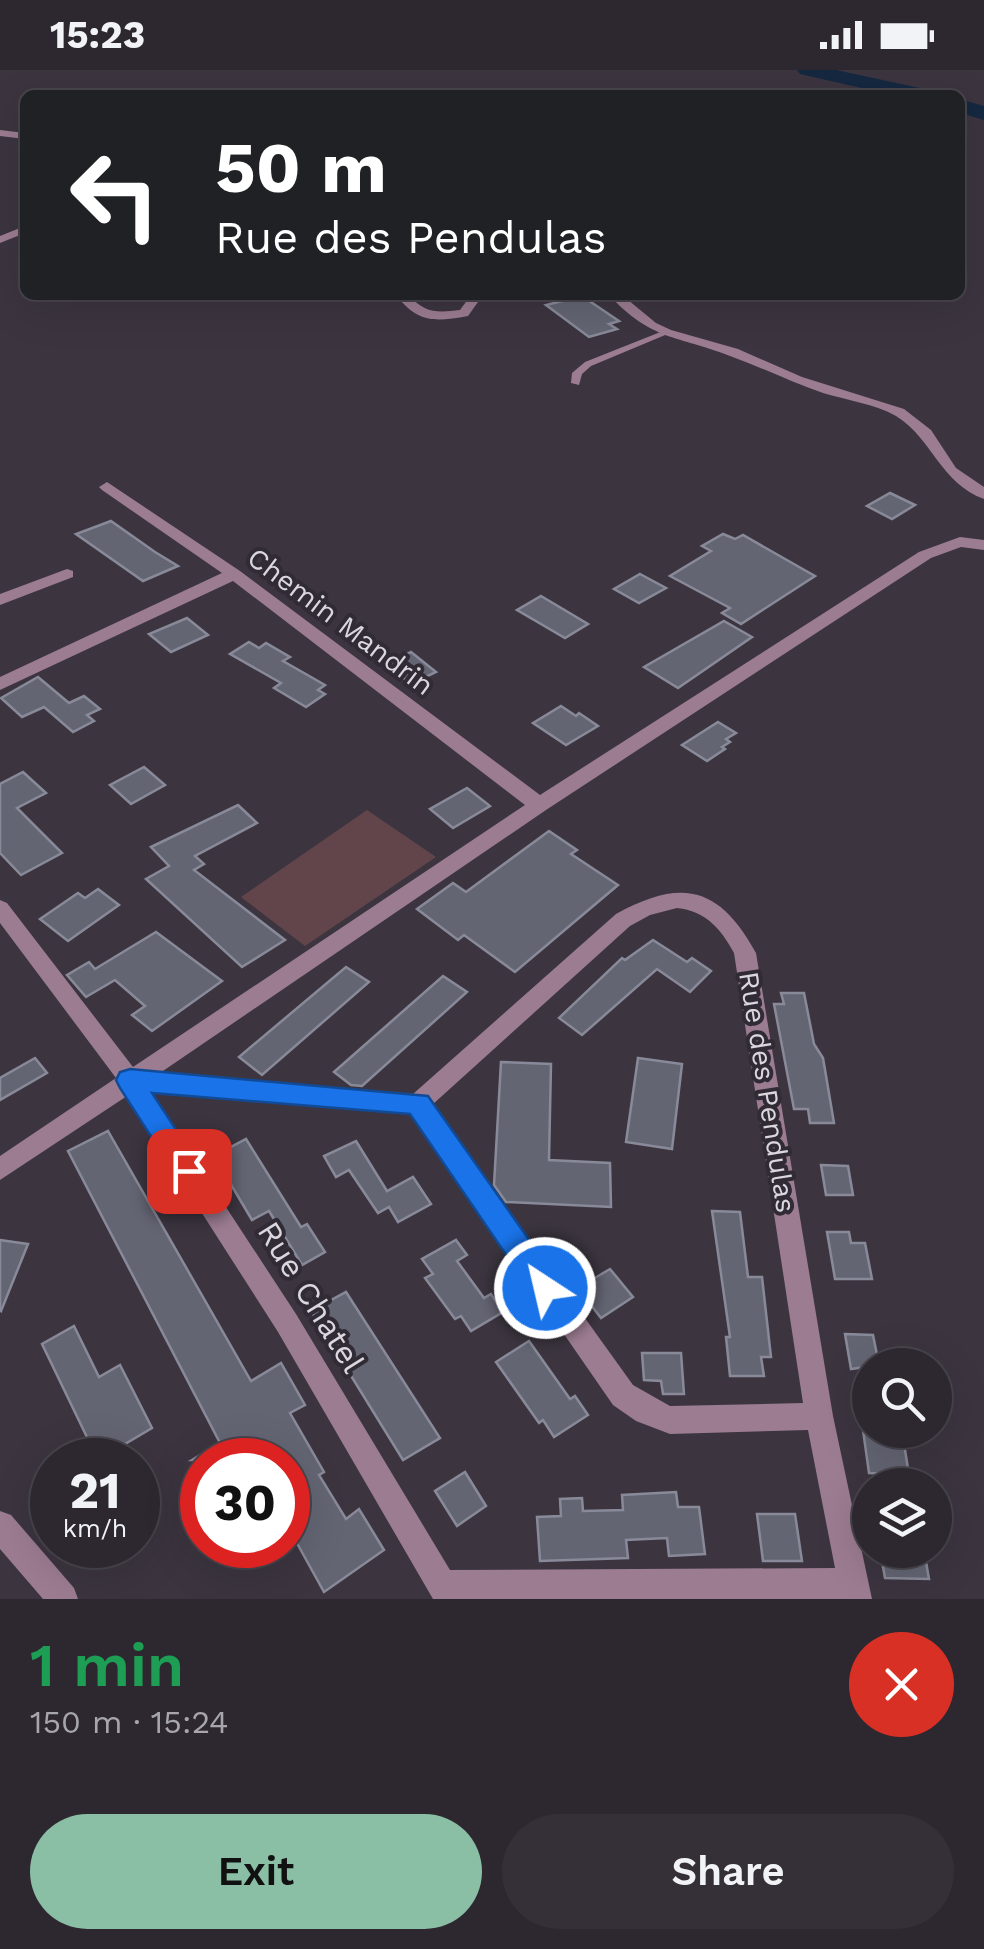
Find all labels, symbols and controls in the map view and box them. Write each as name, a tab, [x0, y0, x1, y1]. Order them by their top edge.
text: 15:23	[50, 13, 145, 57]
text: 50 m	[215, 127, 387, 209]
icon: left	[50, 130, 180, 260]
text: Rue des Pendulas	[215, 211, 607, 264]
street label: Chemin Mandrin	[241, 541, 440, 702]
street label: Rue des Pendulas	[732, 969, 803, 1215]
pin	[147, 1129, 232, 1214]
icon: arrive	[162, 1144, 217, 1199]
street label: Rue Chatel	[250, 1214, 373, 1380]
position arrow	[493, 1236, 597, 1340]
map controls	[852, 1348, 952, 1568]
button: search	[852, 1348, 952, 1448]
speed limit sign: 30	[180, 1438, 310, 1568]
text: 21	[69, 1461, 121, 1520]
button: layers	[852, 1468, 952, 1568]
text: km/h	[63, 1514, 127, 1543]
text: 1 min	[30, 1630, 184, 1701]
button: close	[849, 1632, 954, 1737]
text: 150 m · 15:24	[30, 1703, 229, 1741]
button: Exit	[30, 1814, 482, 1929]
button: Share	[502, 1814, 954, 1929]

